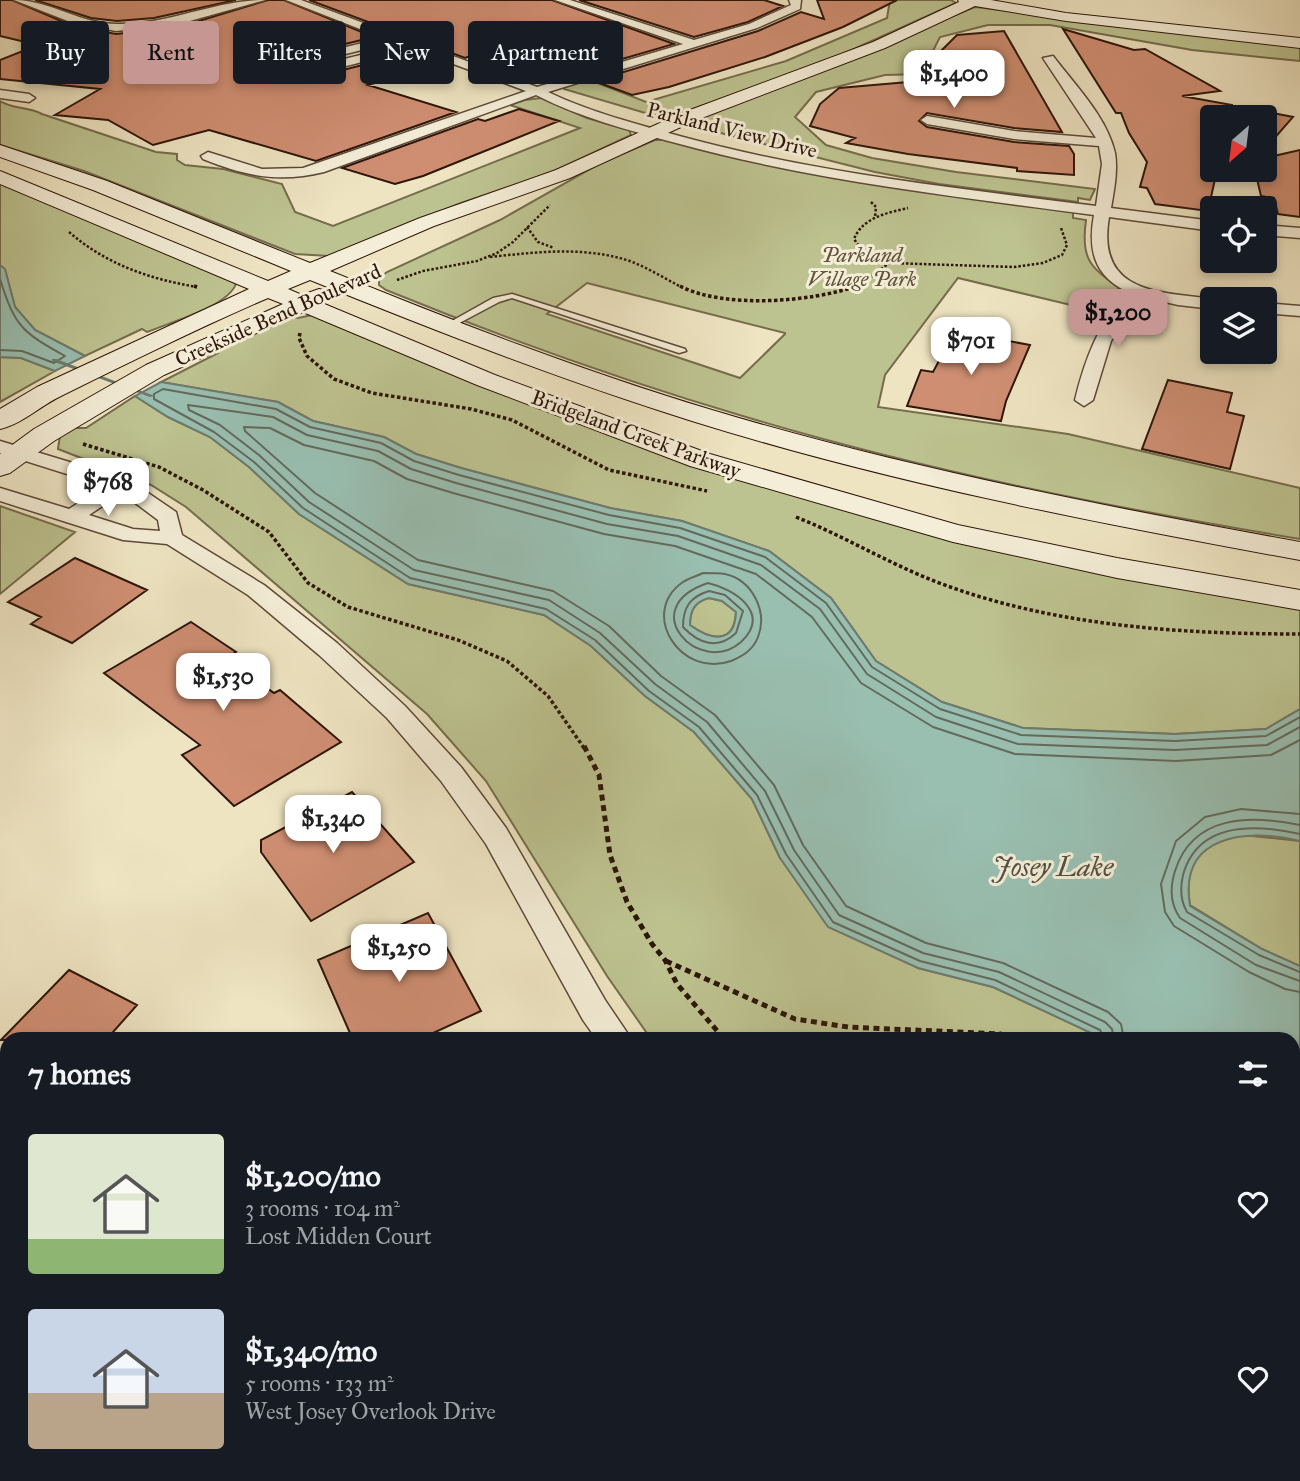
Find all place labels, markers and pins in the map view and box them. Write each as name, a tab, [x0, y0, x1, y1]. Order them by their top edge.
pin: $1,400	[897, 50, 1011, 110]
pin: $1,200	[1061, 290, 1175, 349]
pin: $701	[930, 318, 1012, 377]
pin: $768	[67, 458, 149, 518]
pin: $1,530	[166, 654, 280, 713]
pin: $1,340	[276, 796, 390, 855]
pin: $1,250	[342, 925, 456, 984]

